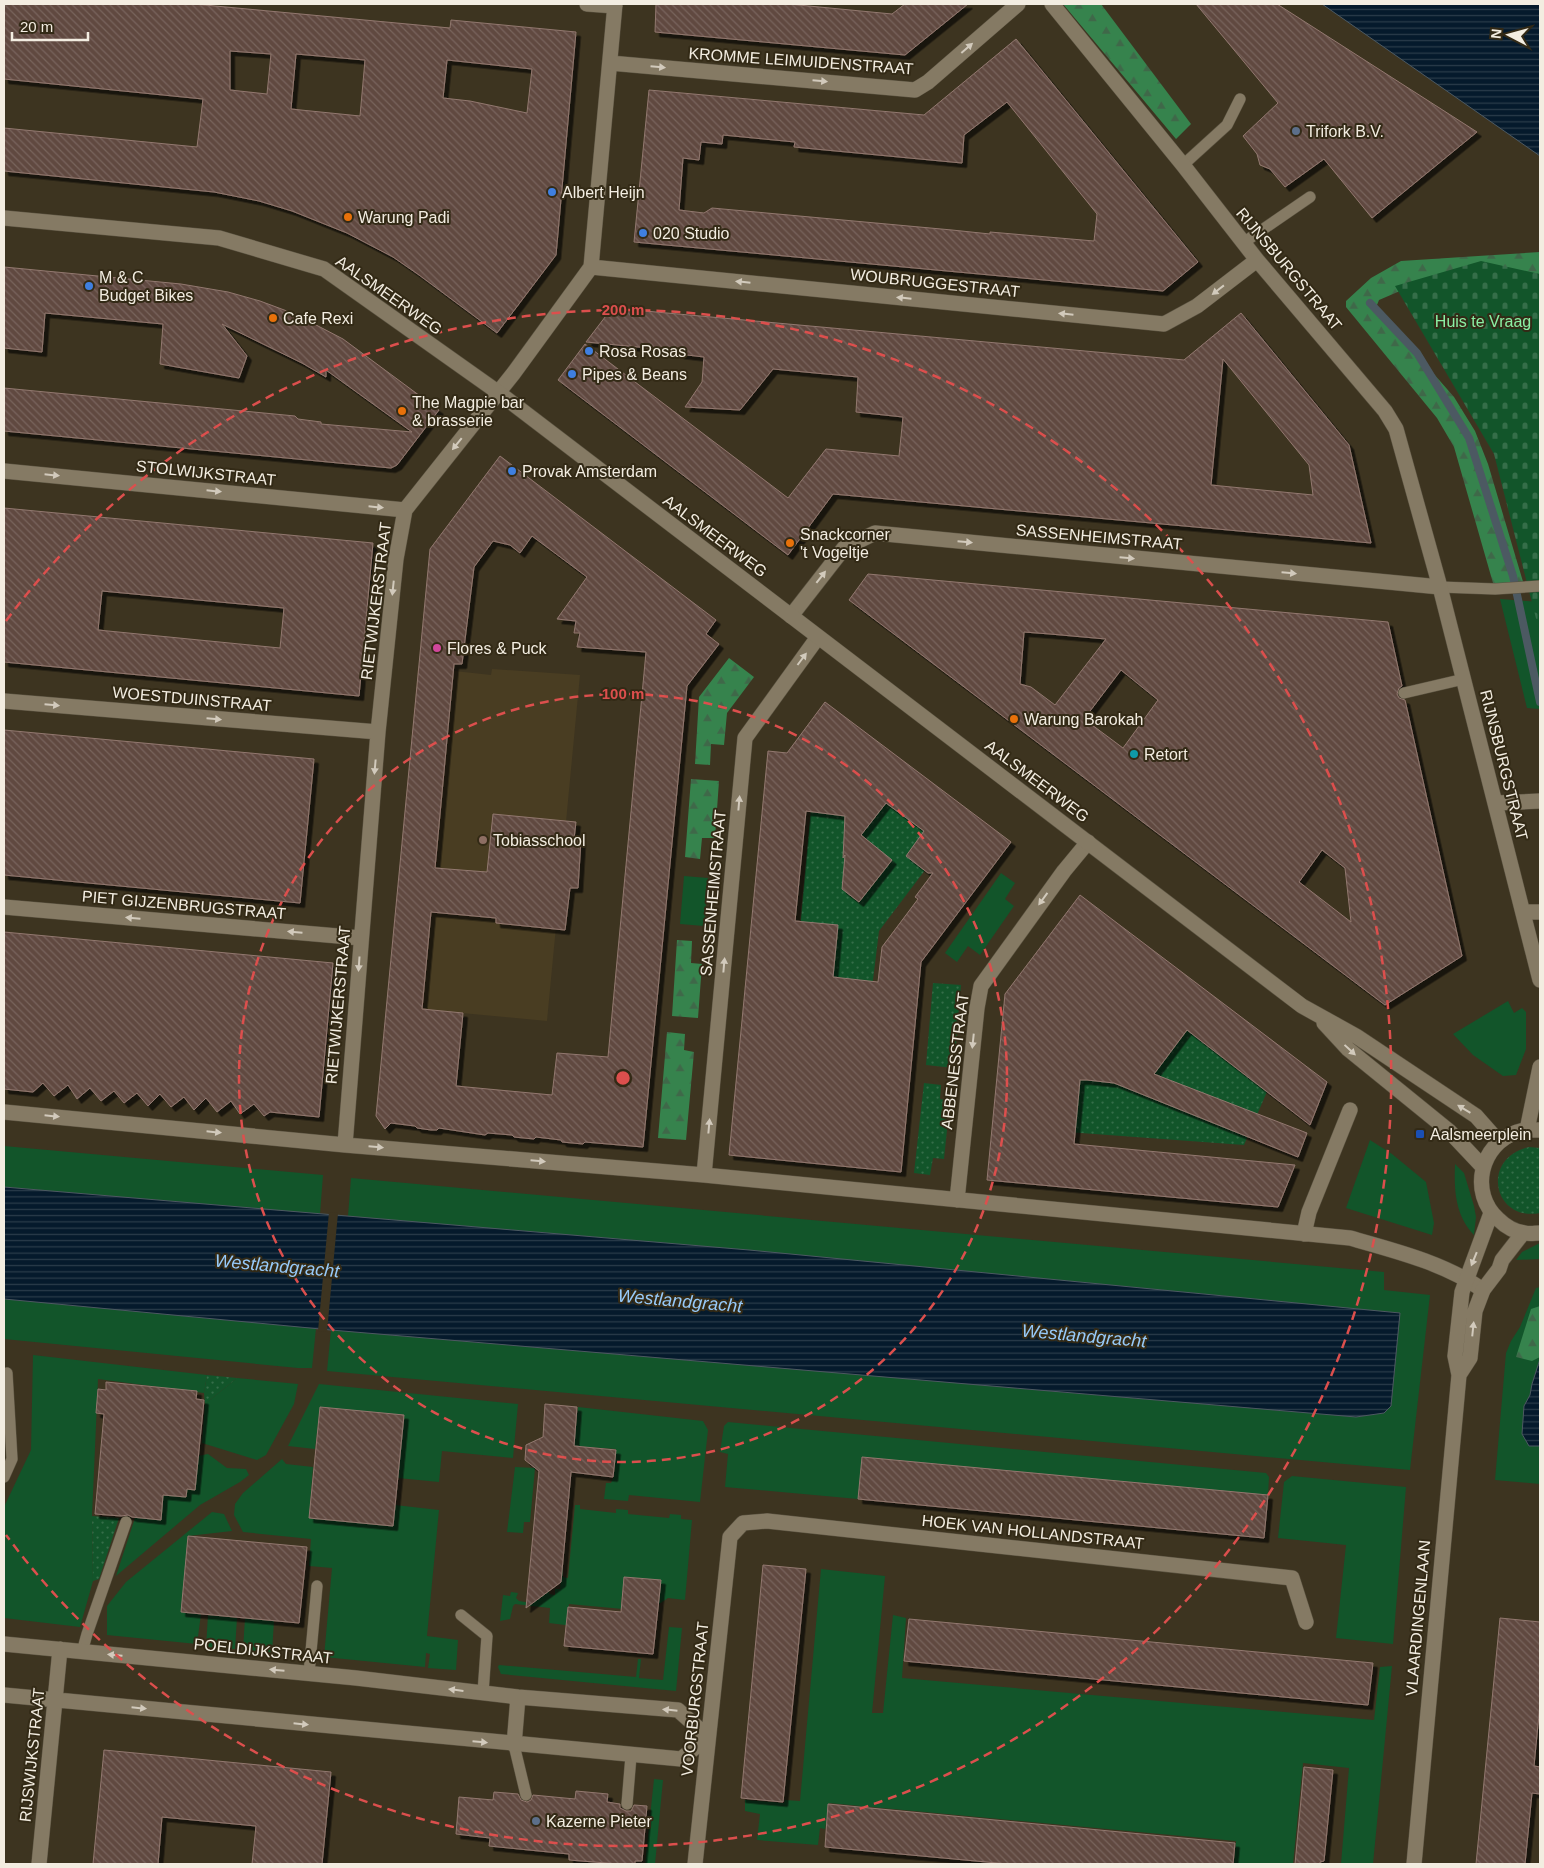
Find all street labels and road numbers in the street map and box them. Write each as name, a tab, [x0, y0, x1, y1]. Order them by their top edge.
street label: KROMME LEIMUIDENSTRAAT	[688, 45, 914, 77]
street label: RIJNSBURGSTRAAT	[1233, 204, 1345, 334]
street label: AALSMEERWEG	[333, 252, 445, 338]
street label: WOUBRUGGESTRAAT	[849, 266, 1021, 300]
street label: STOLWIJKSTRAAT	[135, 457, 277, 489]
street label: AALSMEERWEG	[660, 492, 770, 580]
street label: RIETWIJKERSTRAAT	[358, 521, 394, 681]
street label: SASSENHEIMSTRAAT	[1015, 521, 1183, 553]
street label: WOESTDUINSTRAAT	[112, 684, 273, 714]
street label: RIJNSBURGSTRAAT	[1477, 688, 1531, 842]
street label: AALSMEERWEG	[982, 737, 1092, 825]
street label: SASSENHEIMSTRAAT	[697, 809, 729, 977]
street label: PIET GIJZENBRUGSTRAAT	[81, 888, 287, 922]
street label: RIETWIJKERSTRAAT	[323, 925, 353, 1085]
street label: ABBENESSTRAAT	[938, 991, 972, 1130]
street label: HOEK VAN HOLLANDSTRAAT	[921, 1512, 1145, 1552]
street label: VLAARDINGENLAAN	[1403, 1539, 1433, 1697]
street label: VOORBURGSTRAAT	[678, 1621, 712, 1777]
street label: POELDIJKSTRAAT	[193, 1635, 333, 1667]
street label: RIJSWIJKSTRAAT	[16, 1687, 48, 1823]

